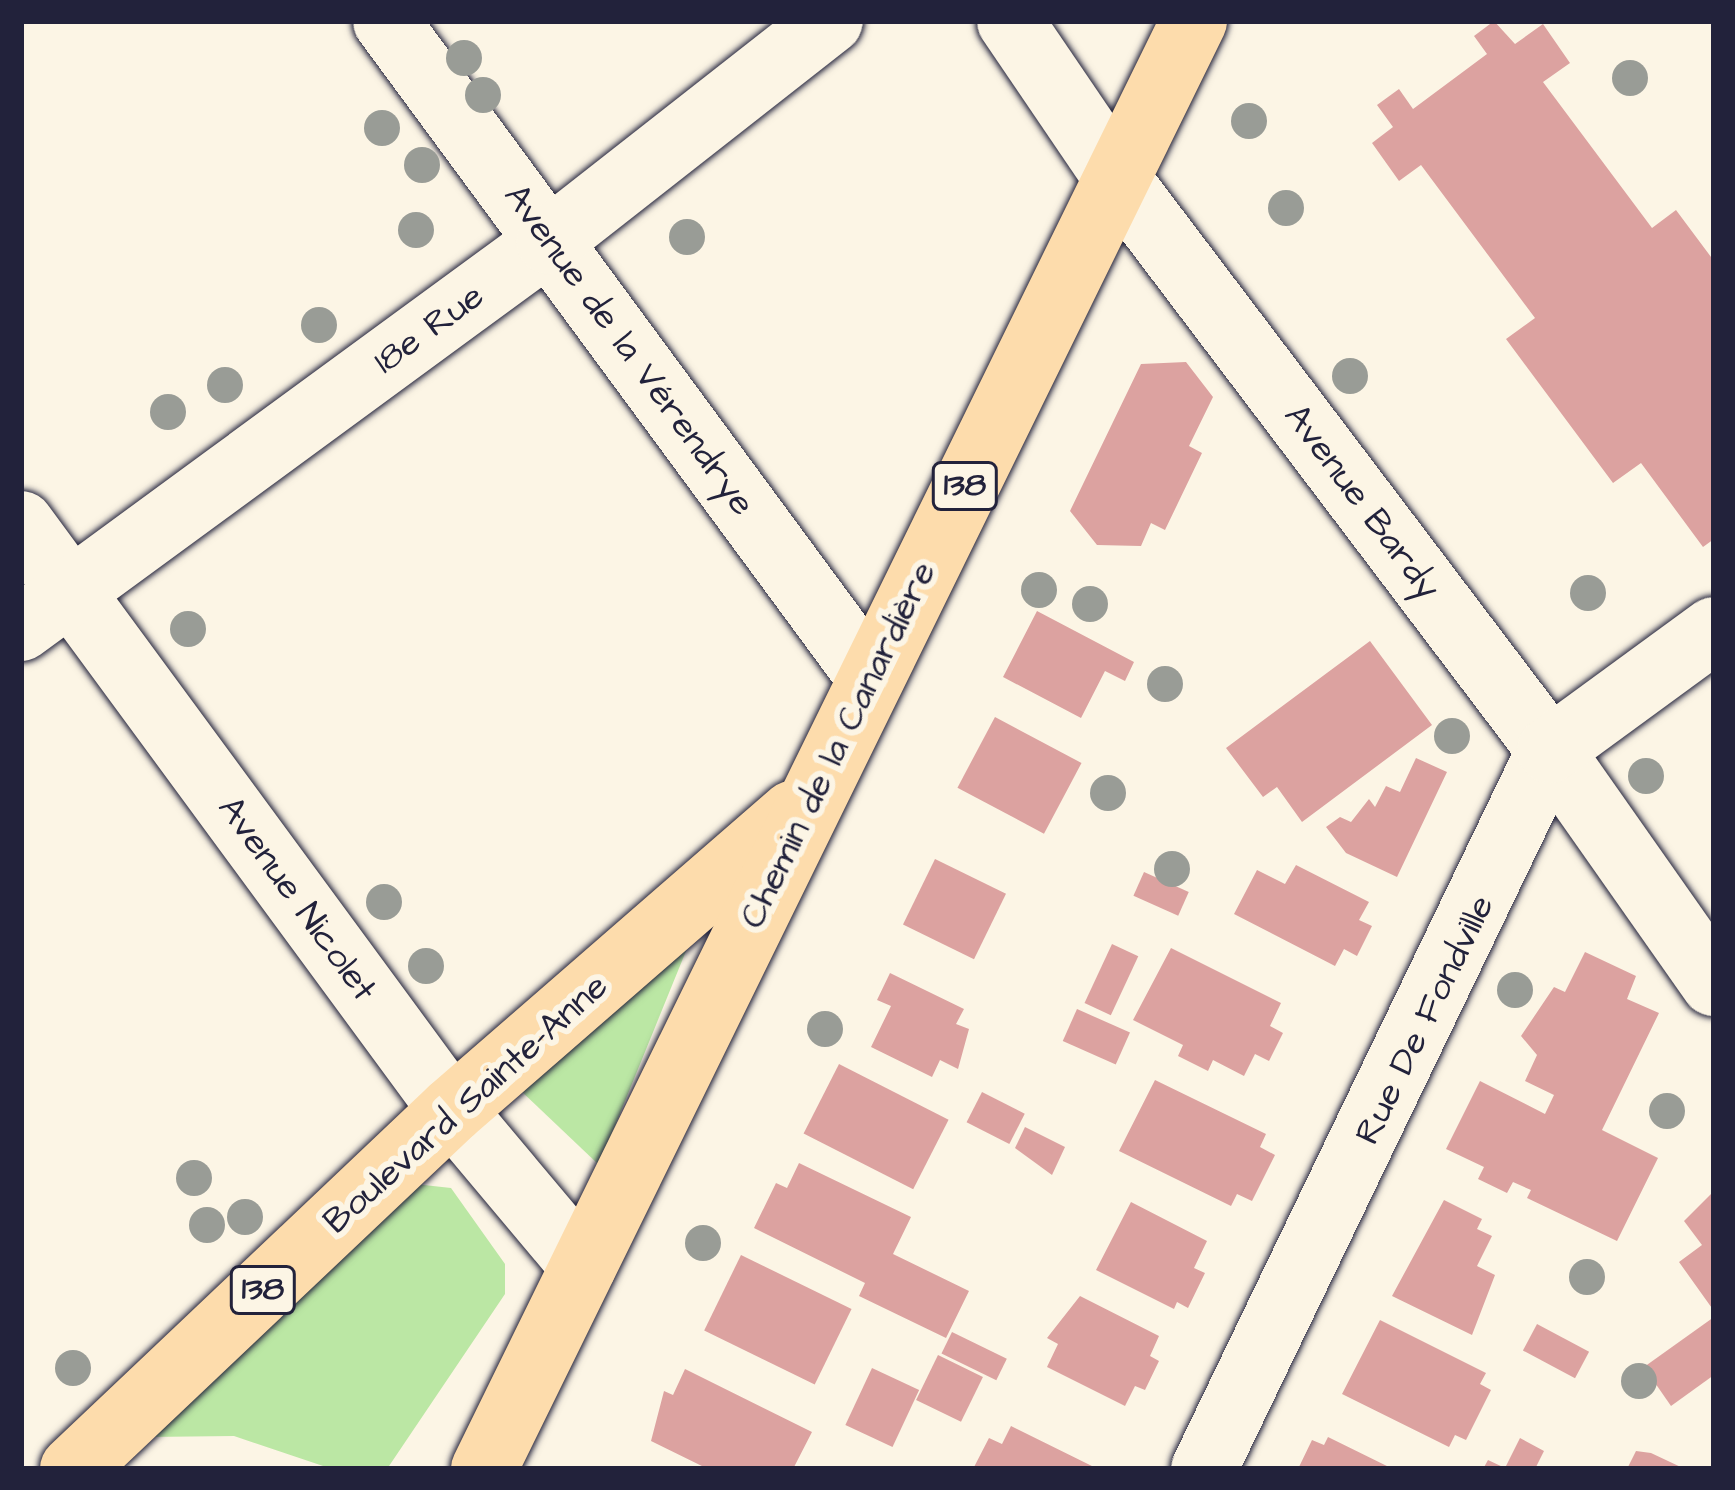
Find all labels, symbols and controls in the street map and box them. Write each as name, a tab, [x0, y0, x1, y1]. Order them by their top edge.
street label: Avenue de la Vérendrye	[494, 176, 764, 524]
street label: 18e Rue	[366, 275, 492, 383]
street label: Avenue Bardy	[1275, 396, 1449, 608]
road number: 138	[929, 459, 1001, 513]
street label: Chemin de la Canardière	[730, 555, 946, 935]
street label: Avenue Nicolet	[208, 788, 386, 1010]
street label: Rue De Fondville	[1346, 888, 1504, 1152]
street label: Boulevard Sainte-Anne	[315, 965, 617, 1243]
road number: 138	[227, 1263, 299, 1317]

